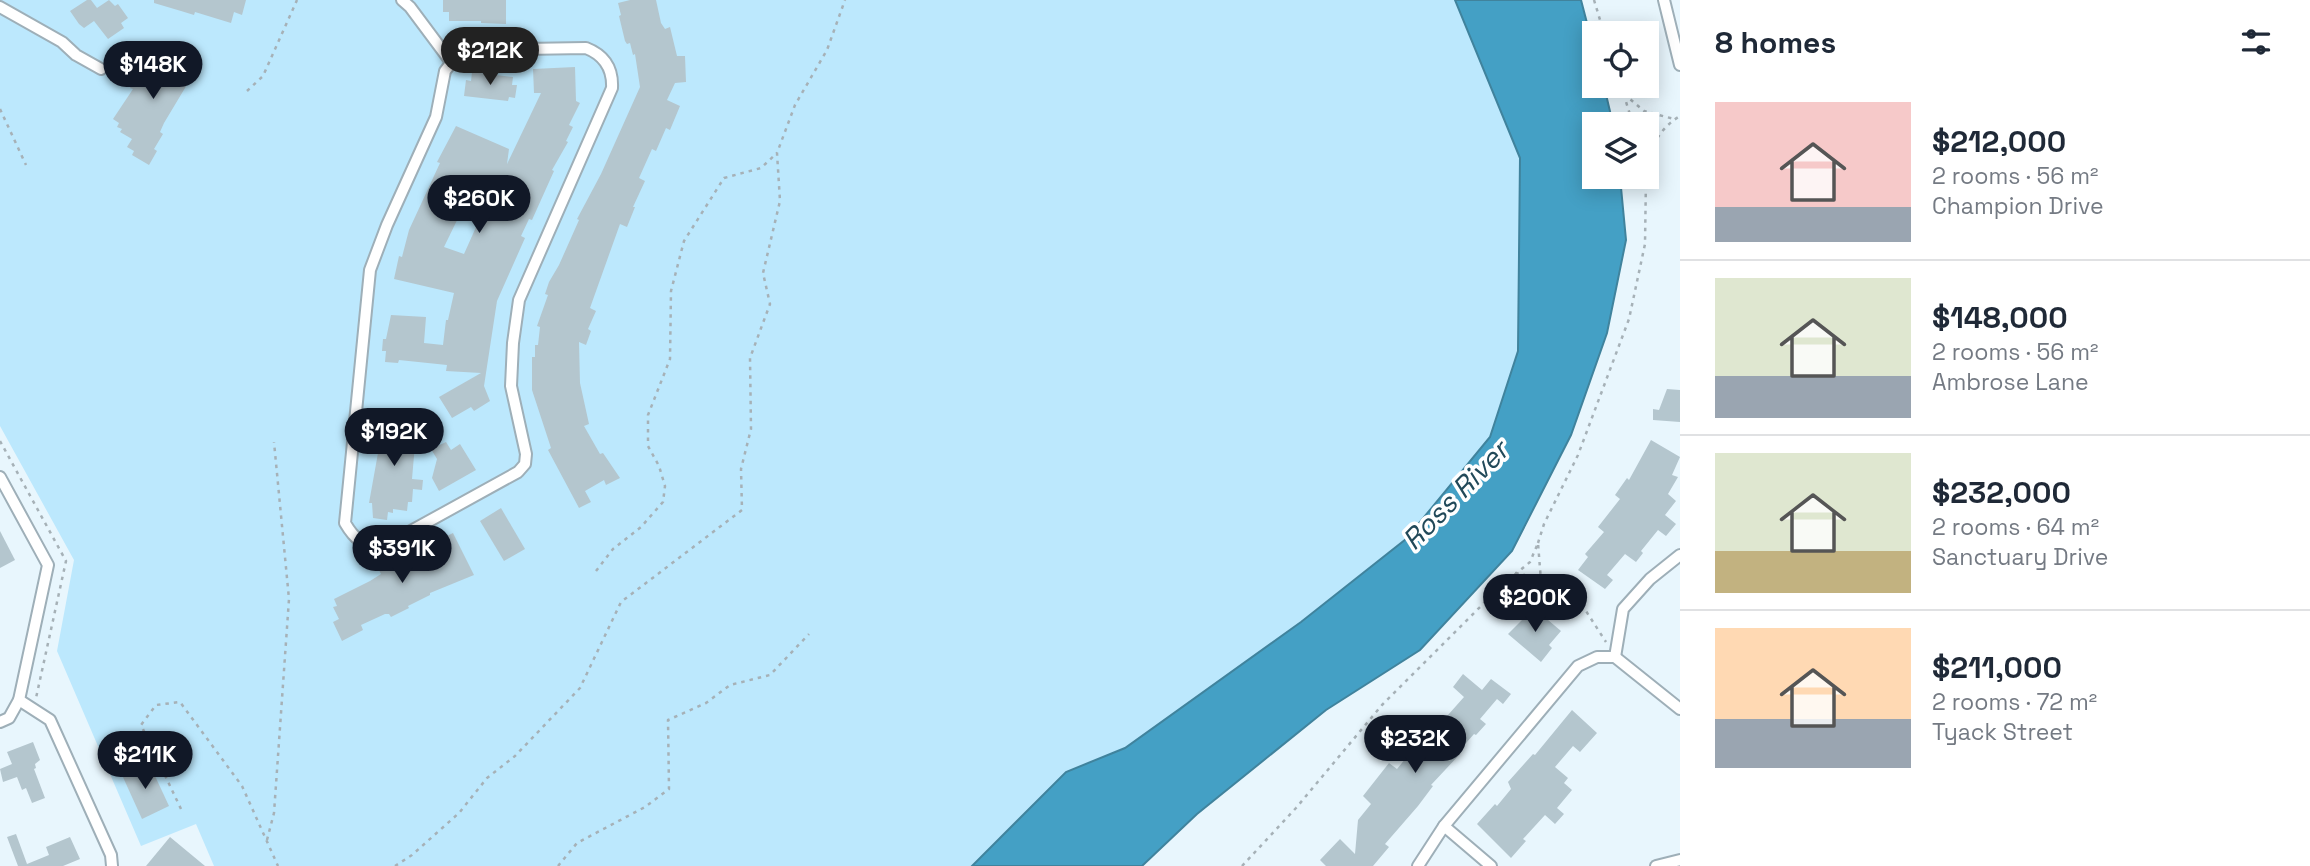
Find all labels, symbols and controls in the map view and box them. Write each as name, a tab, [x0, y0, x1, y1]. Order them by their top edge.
map controls	[1582, 21, 1659, 189]
button: locate	[1582, 21, 1659, 98]
text: 8 homes	[1715, 23, 1836, 62]
icon: filters	[2237, 23, 2275, 61]
pin: $212K	[441, 28, 539, 87]
text: $212K	[457, 35, 523, 65]
pin: $148K	[104, 42, 202, 101]
text: $148K	[119, 49, 187, 79]
button: layers	[1582, 112, 1659, 189]
text: $212,000	[1932, 122, 2066, 161]
icon: home	[1771, 130, 1855, 214]
text: 2 rooms · 56 m²	[1932, 161, 2098, 191]
pin: $260K	[430, 176, 528, 235]
text: $260K	[443, 183, 515, 213]
text: Champion Drive	[1932, 191, 2104, 221]
text: $148,000	[1932, 298, 2068, 337]
icon: home	[1771, 306, 1855, 390]
text: 2 rooms · 56 m²	[1932, 337, 2098, 367]
text: Ambrose Lane	[1932, 367, 2089, 397]
pin: $192K	[345, 408, 443, 468]
text: $192K	[361, 416, 427, 446]
water label: Ross River	[1394, 430, 1518, 557]
text: $232,000	[1932, 473, 2071, 512]
icon: home	[1771, 481, 1855, 565]
text: 2 rooms · 64 m²	[1932, 512, 2099, 542]
pin: $391K	[353, 526, 451, 585]
text: $391K	[369, 533, 435, 563]
text: Sanctuary Drive	[1932, 542, 2108, 572]
pin: $200K	[1486, 574, 1584, 634]
text: $200K	[1499, 582, 1571, 612]
text: $211,000	[1932, 648, 2062, 687]
icon: home	[1771, 656, 1855, 740]
text: 2 rooms · 72 m²	[1932, 687, 2097, 717]
pin: $232K	[1366, 716, 1464, 775]
text: Tyack Street	[1932, 717, 2073, 747]
text: $232K	[1380, 723, 1450, 753]
pin: $211K	[96, 732, 194, 791]
text: $211K	[114, 739, 176, 769]

